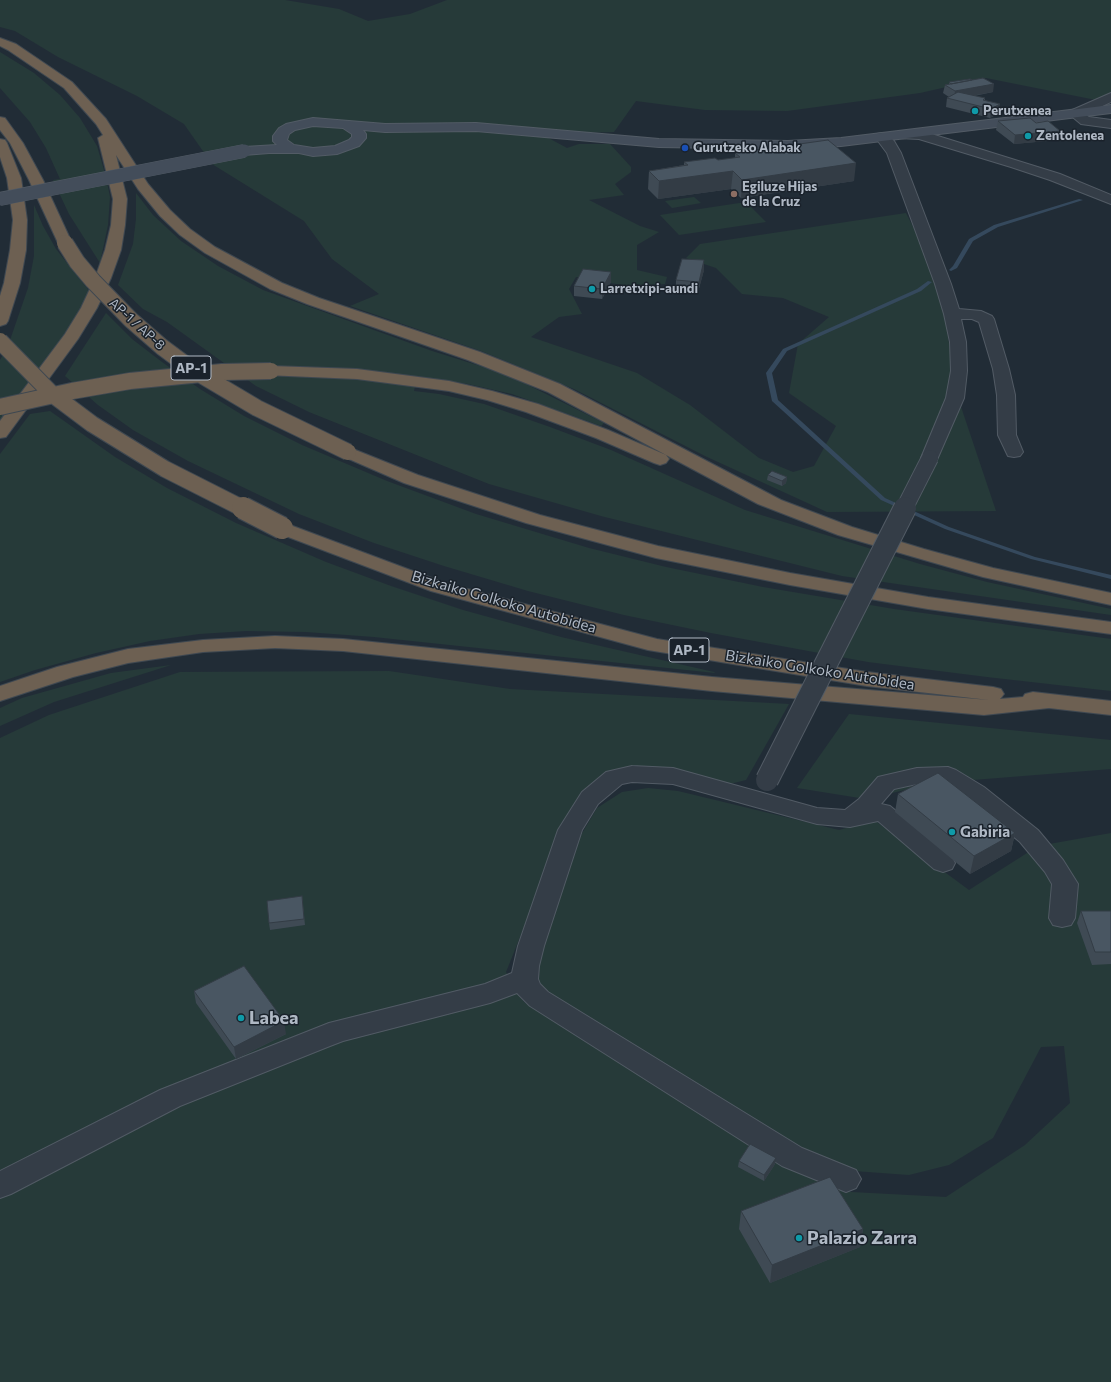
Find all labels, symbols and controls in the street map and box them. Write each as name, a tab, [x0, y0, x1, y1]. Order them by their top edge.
place label: Perutxenea	[983, 103, 1051, 119]
marker: Perutxenea	[970, 106, 980, 116]
place label: Zentolenea	[1036, 128, 1104, 144]
marker: Zentolenea	[1023, 131, 1033, 141]
place label: Gurutzeko Alabak	[693, 140, 801, 156]
marker: Gurutzeko Alabak	[680, 143, 690, 153]
place label: Egiluze Hijas de la Cruz	[742, 179, 817, 210]
marker: Egiluze Hijas de la Cruz	[729, 189, 739, 199]
place label: Larretxipi-aundi	[600, 281, 698, 297]
marker: Larretxipi-aundi	[587, 284, 597, 294]
street label: AP-1 / AP-8	[106, 295, 168, 353]
road number: AP-1	[171, 356, 211, 380]
street label: Bizkaiko Golkoko Autobidea	[410, 567, 598, 637]
road number: AP-1	[669, 638, 709, 662]
street label: Bizkaiko Golkoko Autobidea	[724, 646, 916, 694]
place label: Gabiria	[960, 823, 1010, 841]
marker: Gabiria	[947, 827, 957, 837]
place label: Labea	[249, 1007, 299, 1029]
marker: Labea	[236, 1013, 246, 1023]
place label: Palazio Zarra	[807, 1227, 917, 1249]
marker: Palazio Zarra	[794, 1233, 804, 1243]

